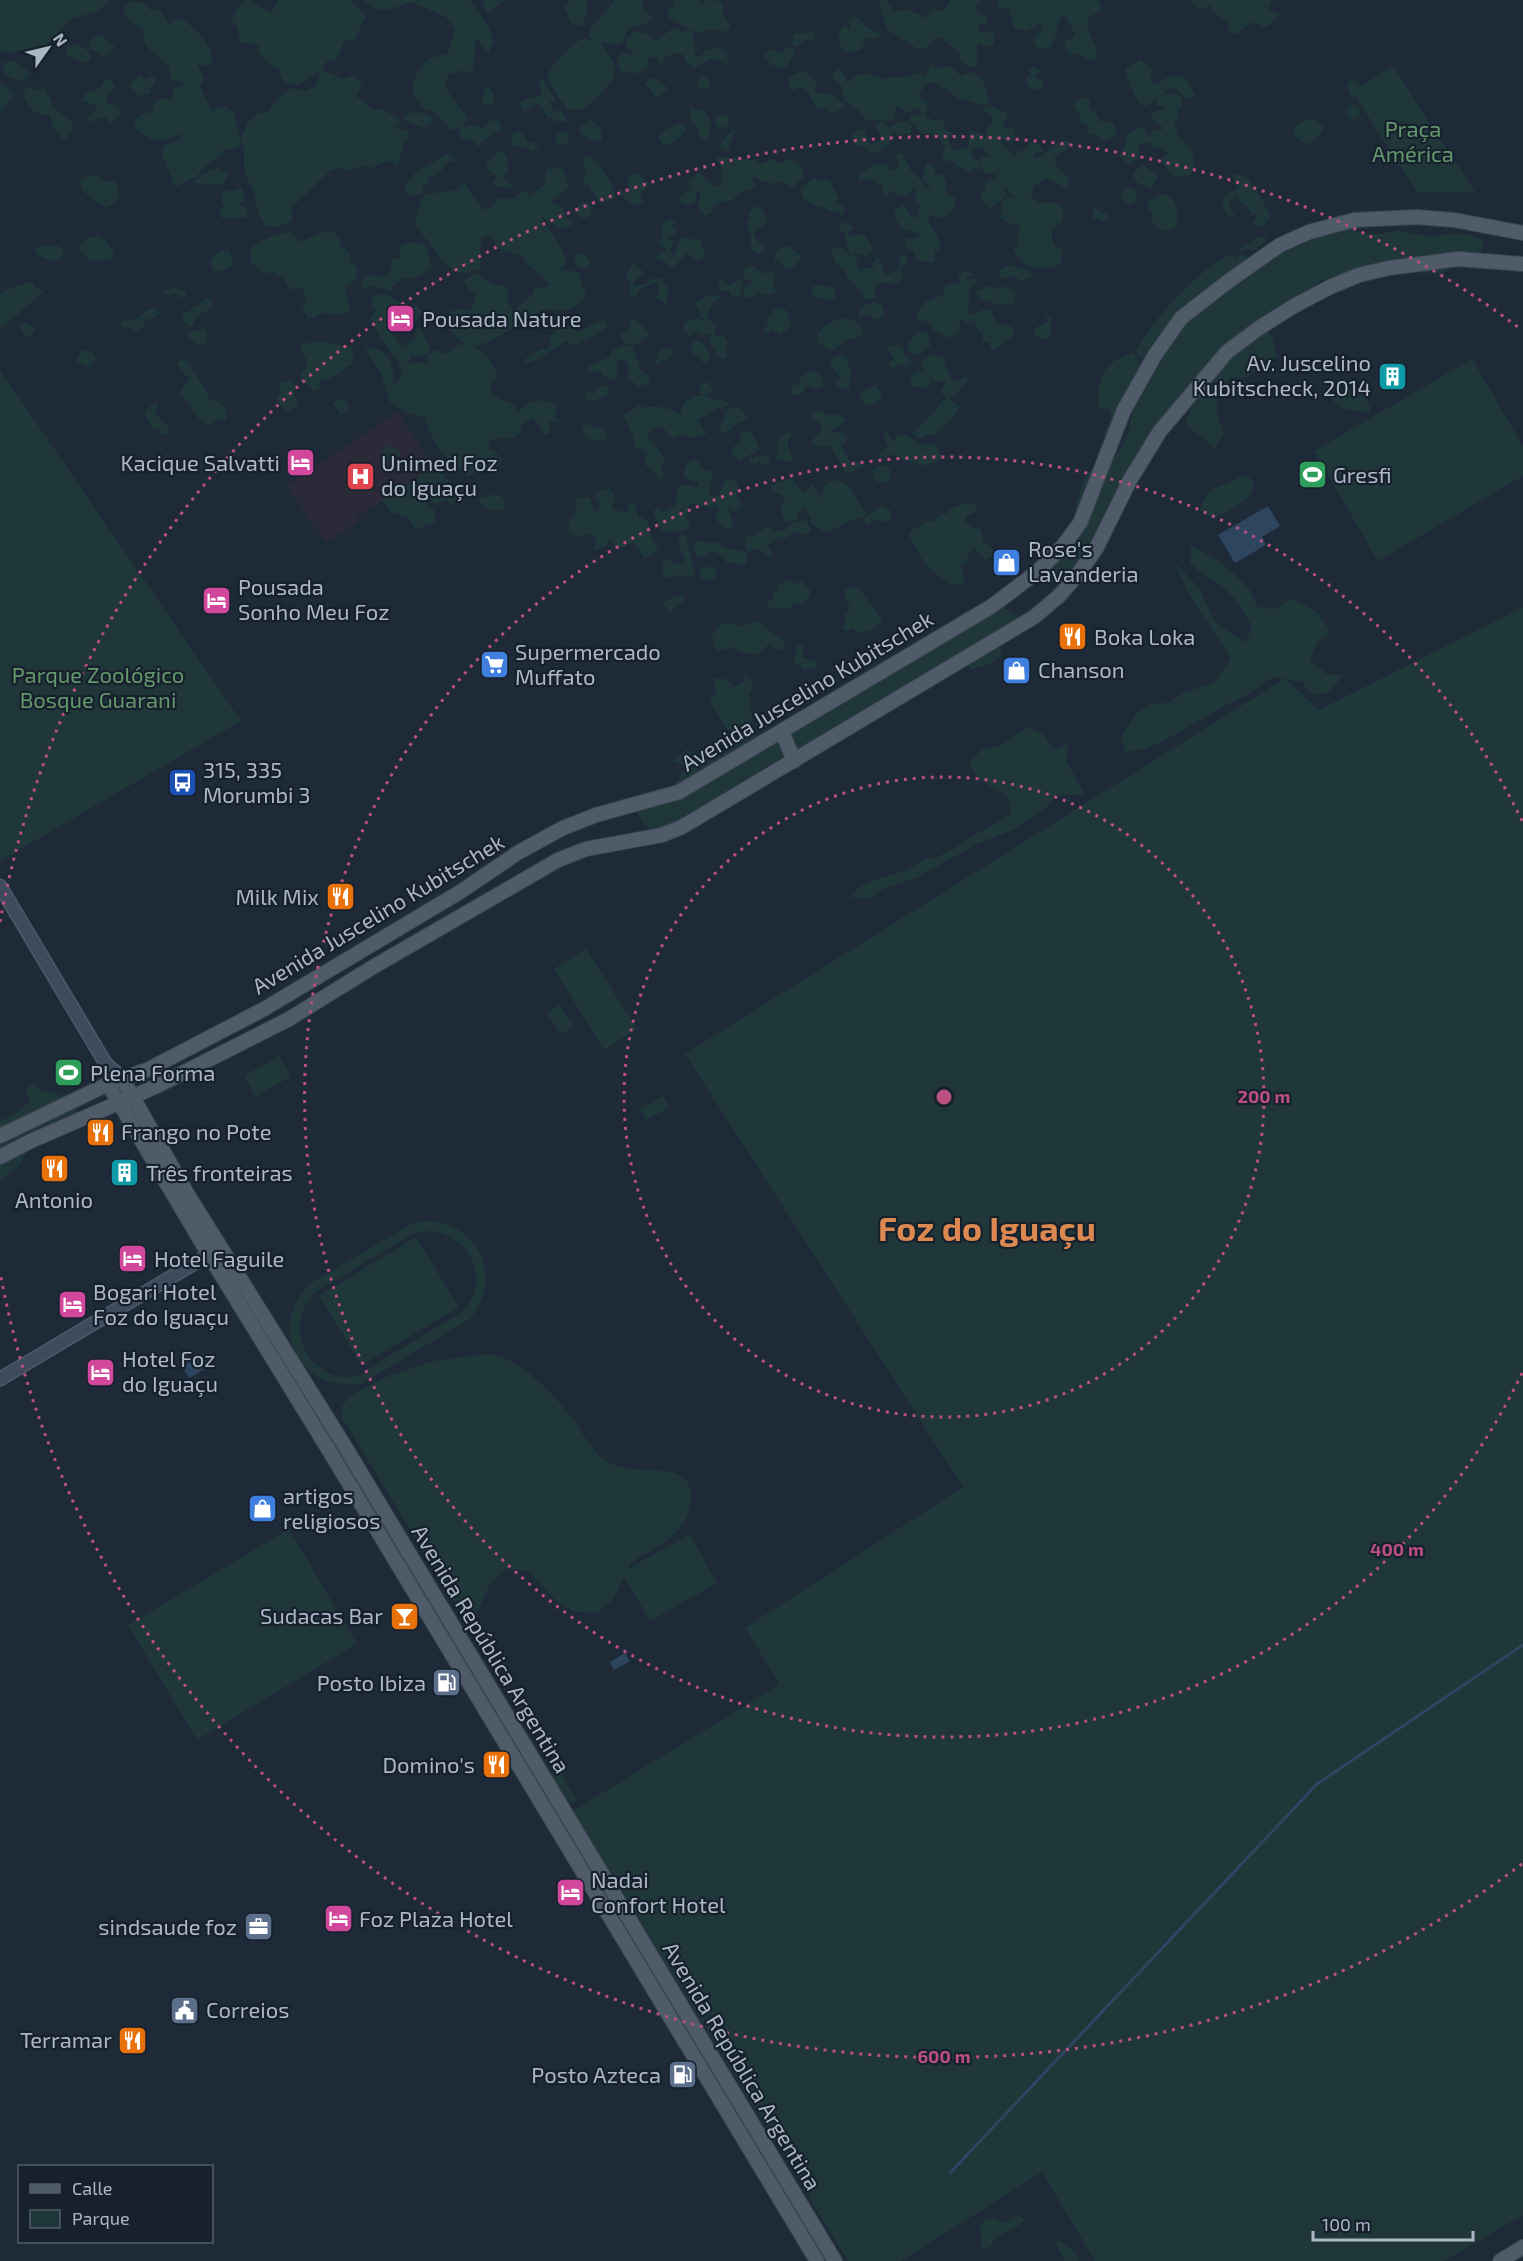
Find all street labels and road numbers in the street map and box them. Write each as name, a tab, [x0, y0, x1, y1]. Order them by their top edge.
street label: Avenida Juscelino Kubitschek	[676, 604, 937, 776]
street label: Avenida Juscelino Kubitschek	[247, 827, 508, 999]
street label: Avenida República Argentina	[407, 1520, 576, 1777]
street label: Avenida República Argentina	[658, 1937, 827, 2194]

